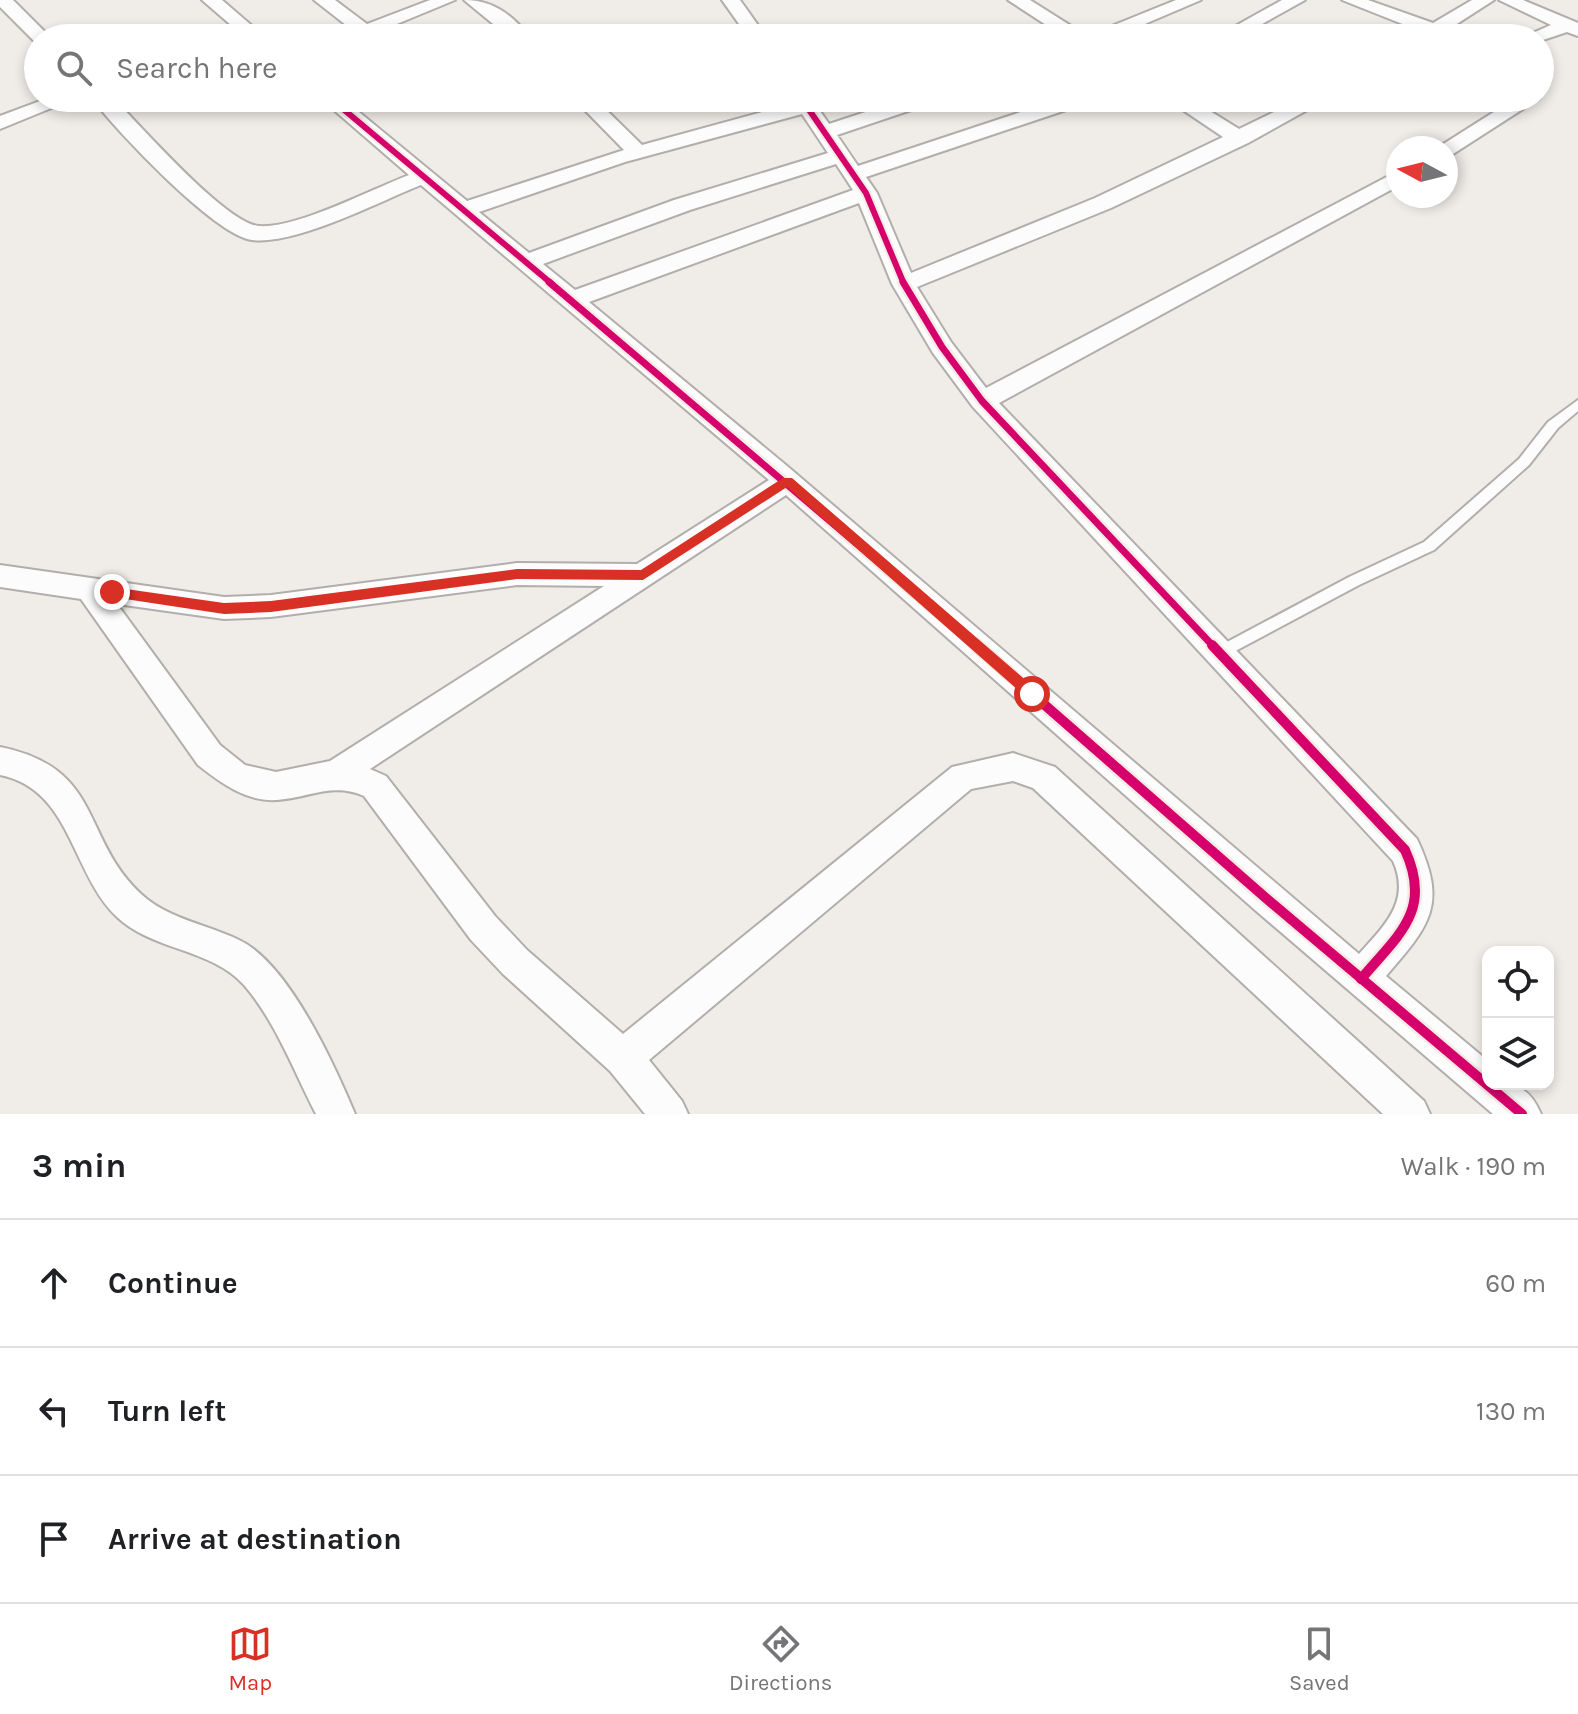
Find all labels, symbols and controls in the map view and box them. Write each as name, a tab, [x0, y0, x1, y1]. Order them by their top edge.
search box	[24, 24, 1554, 112]
icon: search	[52, 46, 96, 90]
text: Search here	[116, 50, 277, 86]
north arrow	[1386, 136, 1458, 208]
route end	[94, 574, 130, 610]
route start	[1014, 676, 1050, 712]
map controls	[1482, 946, 1554, 1090]
button: locate	[1482, 946, 1554, 1018]
button: layers	[1482, 1018, 1554, 1090]
text: 3 min	[32, 1146, 126, 1186]
text: Walk · 190 m	[1401, 1151, 1546, 1182]
icon: ahead	[32, 1261, 76, 1305]
text: Continue	[108, 1265, 238, 1301]
text: 60 m	[1485, 1268, 1546, 1299]
icon: left	[32, 1389, 76, 1433]
text: Turn left	[108, 1393, 226, 1429]
text: 130 m	[1476, 1396, 1546, 1427]
icon: arrive	[32, 1517, 76, 1561]
text: Arrive at destination	[108, 1521, 402, 1557]
tab: Map	[228, 1622, 272, 1696]
tab: Directions	[729, 1622, 832, 1696]
tab: Saved	[1289, 1622, 1350, 1696]

